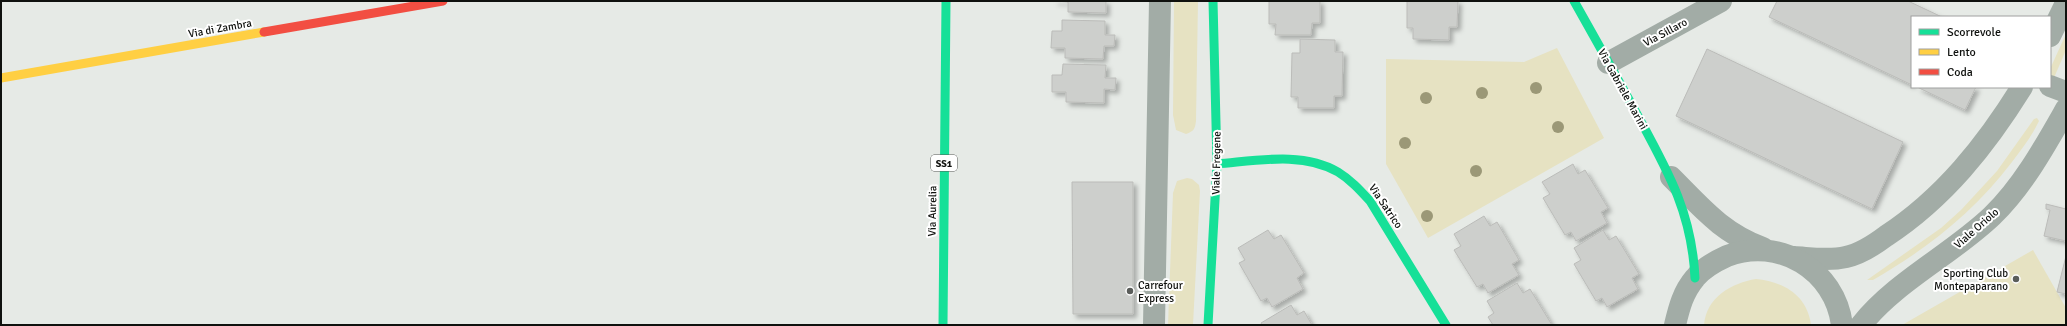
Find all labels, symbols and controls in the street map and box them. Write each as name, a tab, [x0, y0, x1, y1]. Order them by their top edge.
street label: Via Sillaro	[1641, 15, 1690, 49]
street label: Via di Zambra	[187, 16, 253, 40]
legend	[1911, 16, 2051, 88]
text: Scorrevole	[1947, 25, 2001, 40]
text: Lento	[1947, 45, 1976, 60]
street label: Via Gabriele Marini	[1595, 47, 1650, 132]
text: Coda	[1947, 65, 1973, 80]
street label: Viale Fregene	[1209, 131, 1224, 195]
road number: SS1	[931, 155, 957, 171]
street label: Via Satrico	[1366, 182, 1405, 231]
street label: Via Aurelia	[926, 185, 939, 237]
street label: Viale Oriolo	[1951, 205, 2002, 251]
place label: Sporting Club Montepaparano	[1934, 267, 2008, 293]
marker: Sporting Club Montepaparano	[2011, 274, 2021, 284]
place label: Carrefour Express	[1138, 279, 1183, 305]
marker: Carrefour Express	[1125, 286, 1135, 296]

